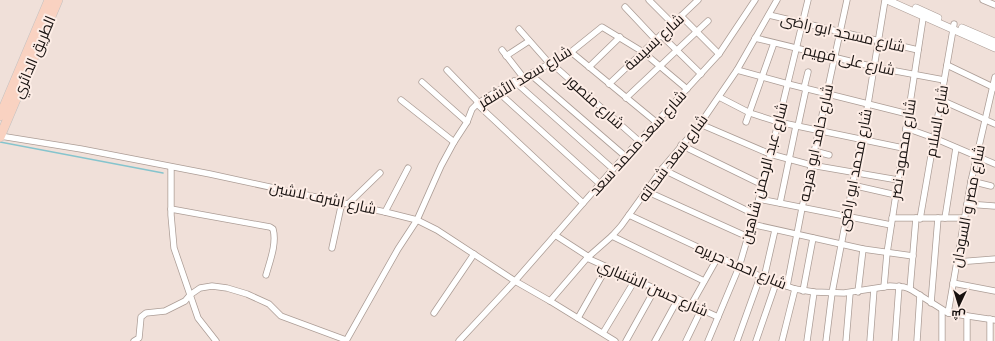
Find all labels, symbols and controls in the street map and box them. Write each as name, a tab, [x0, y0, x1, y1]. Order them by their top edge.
street label: شارع بسيسة	[620, 10, 689, 76]
street label: شارع مسجد ابو راضى	[778, 10, 907, 58]
street label: الطريق الدائري	[9, 13, 62, 102]
street label: شارع على فهيم	[801, 41, 897, 81]
street label: شارع سعد الأشقر	[474, 42, 576, 114]
street label: شارع منصور	[560, 71, 628, 134]
street label: شارع حامد ابو هرجه	[795, 83, 839, 204]
street label: شارع السلام	[922, 84, 954, 159]
street label: شارع سعد محمد سعد	[586, 86, 692, 201]
street label: شارع محمود نصر	[886, 98, 922, 202]
street label: شارع عبد الرحمن شاهين	[736, 100, 793, 246]
street label: شارع محمد ابو راضى	[834, 107, 878, 233]
street label: شارع سعد شحاته	[634, 111, 713, 206]
street label: شارع مصر و السودان	[947, 143, 991, 269]
street label: شارع اشرف لاشين	[267, 178, 378, 220]
street label: شارع احمد حريره	[692, 239, 789, 295]
street label: شارع حسن الشنباري	[594, 256, 711, 323]
north arrow	[939, 285, 979, 325]
text: ش	[951, 308, 966, 322]

